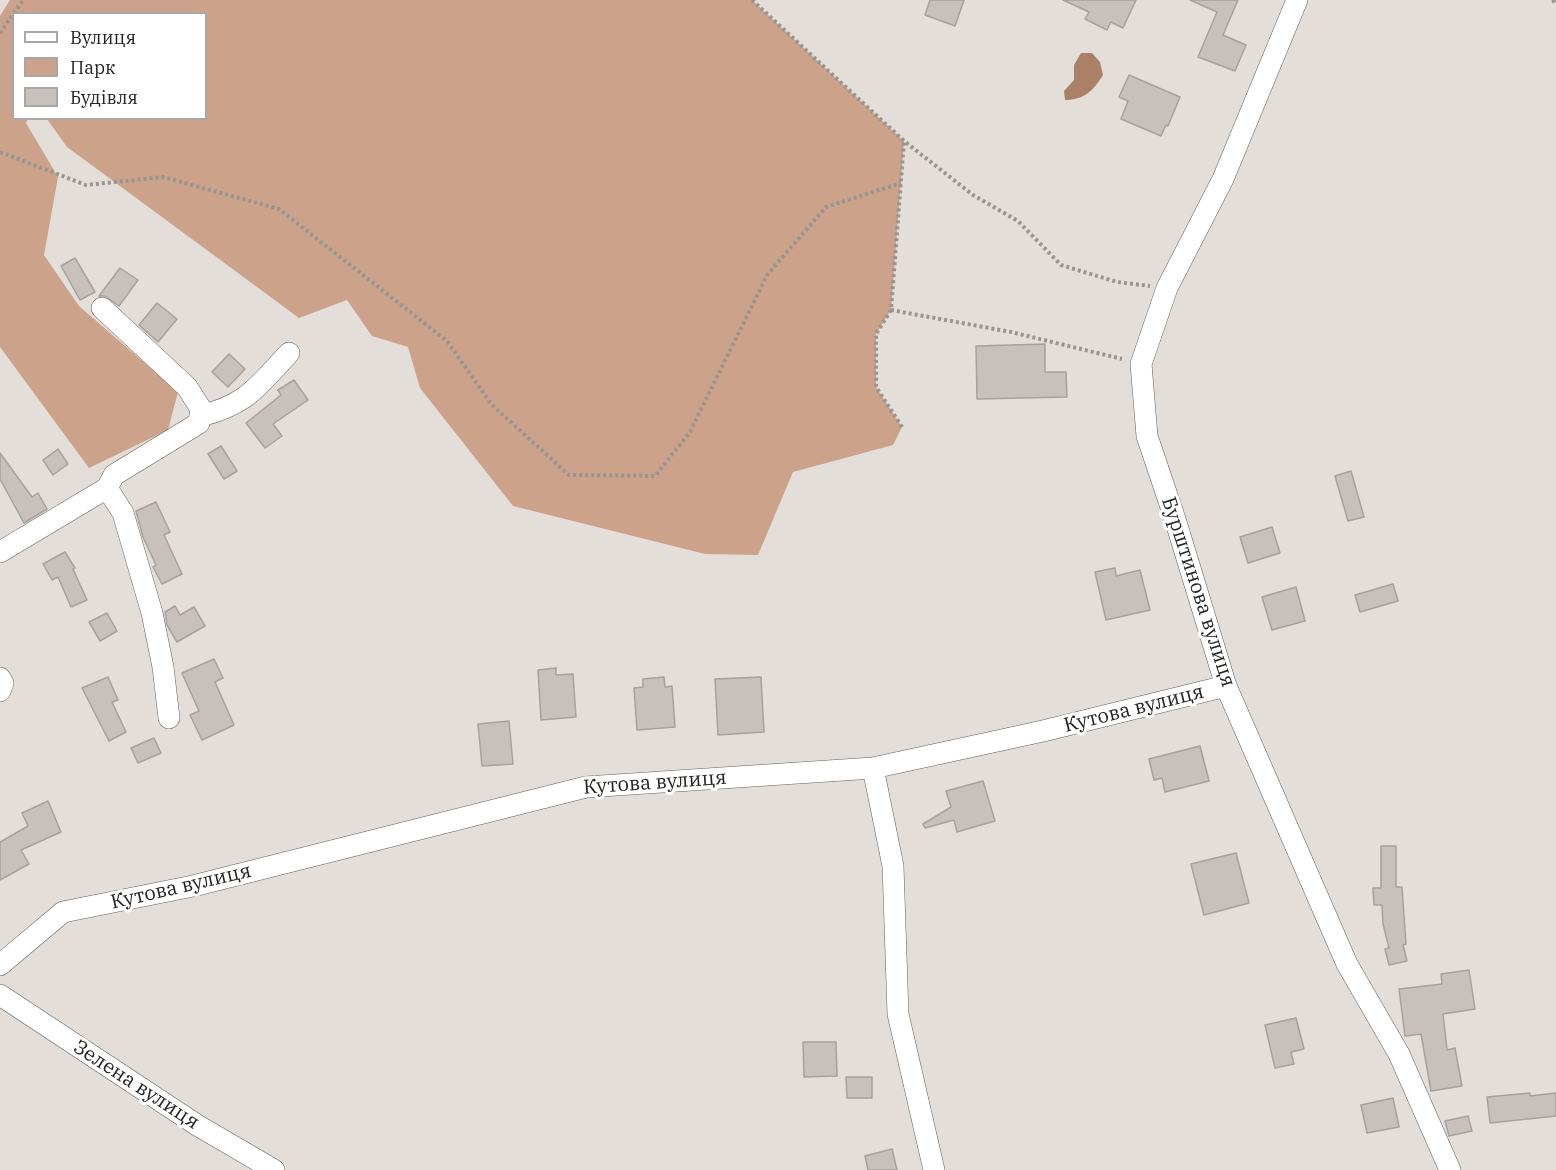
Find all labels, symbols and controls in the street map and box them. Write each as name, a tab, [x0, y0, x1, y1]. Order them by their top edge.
legend	[12, 12, 207, 120]
text: Вулиця	[70, 26, 136, 49]
text: Парк	[70, 56, 116, 79]
text: Будівля	[70, 86, 138, 109]
street label: Бурштинова вулиця	[1156, 494, 1240, 690]
street label: Кутова вулиця	[1062, 680, 1206, 738]
street label: Кутова вулиця	[583, 766, 727, 800]
street label: Кутова вулиця	[108, 859, 254, 915]
street label: Зелена вулиця	[68, 1035, 204, 1135]

